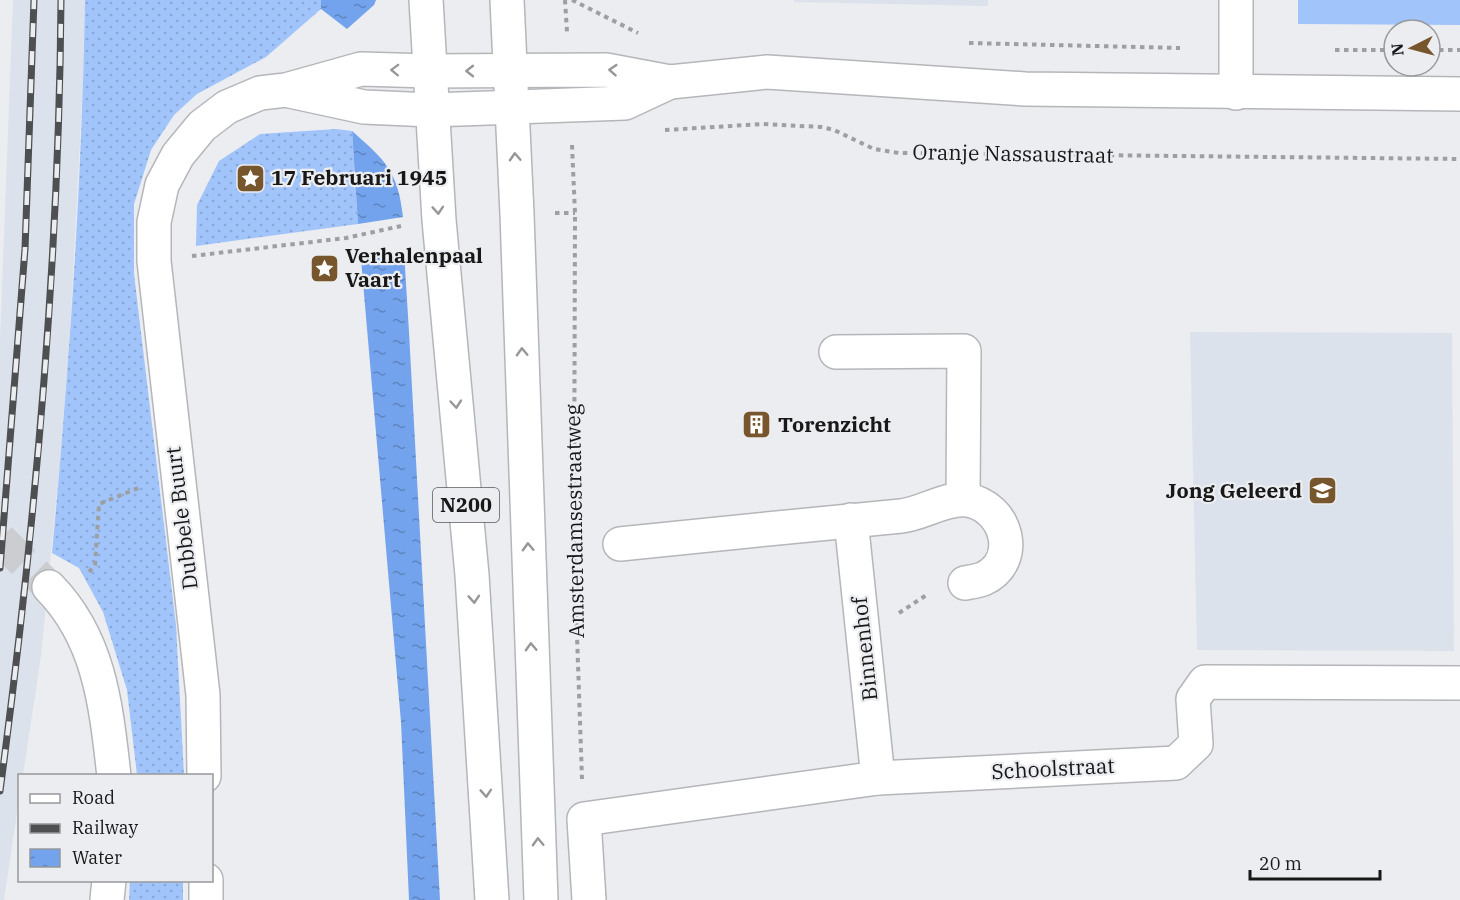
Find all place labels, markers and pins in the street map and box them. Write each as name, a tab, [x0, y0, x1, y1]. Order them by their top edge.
place icon: 17 Februari 1945	[234, 162, 266, 194]
place label: 17 Februari 1945	[271, 163, 447, 191]
place label: Verhalenpaal Vaart	[345, 241, 483, 293]
place icon: Verhalenpaal Vaart	[308, 252, 340, 284]
building icon: Torenzicht	[741, 409, 773, 441]
place label: Torenzicht	[778, 410, 891, 438]
school or university icon: Jong Geleerd	[1307, 475, 1339, 507]
place label: Jong Geleerd	[1166, 476, 1302, 504]

